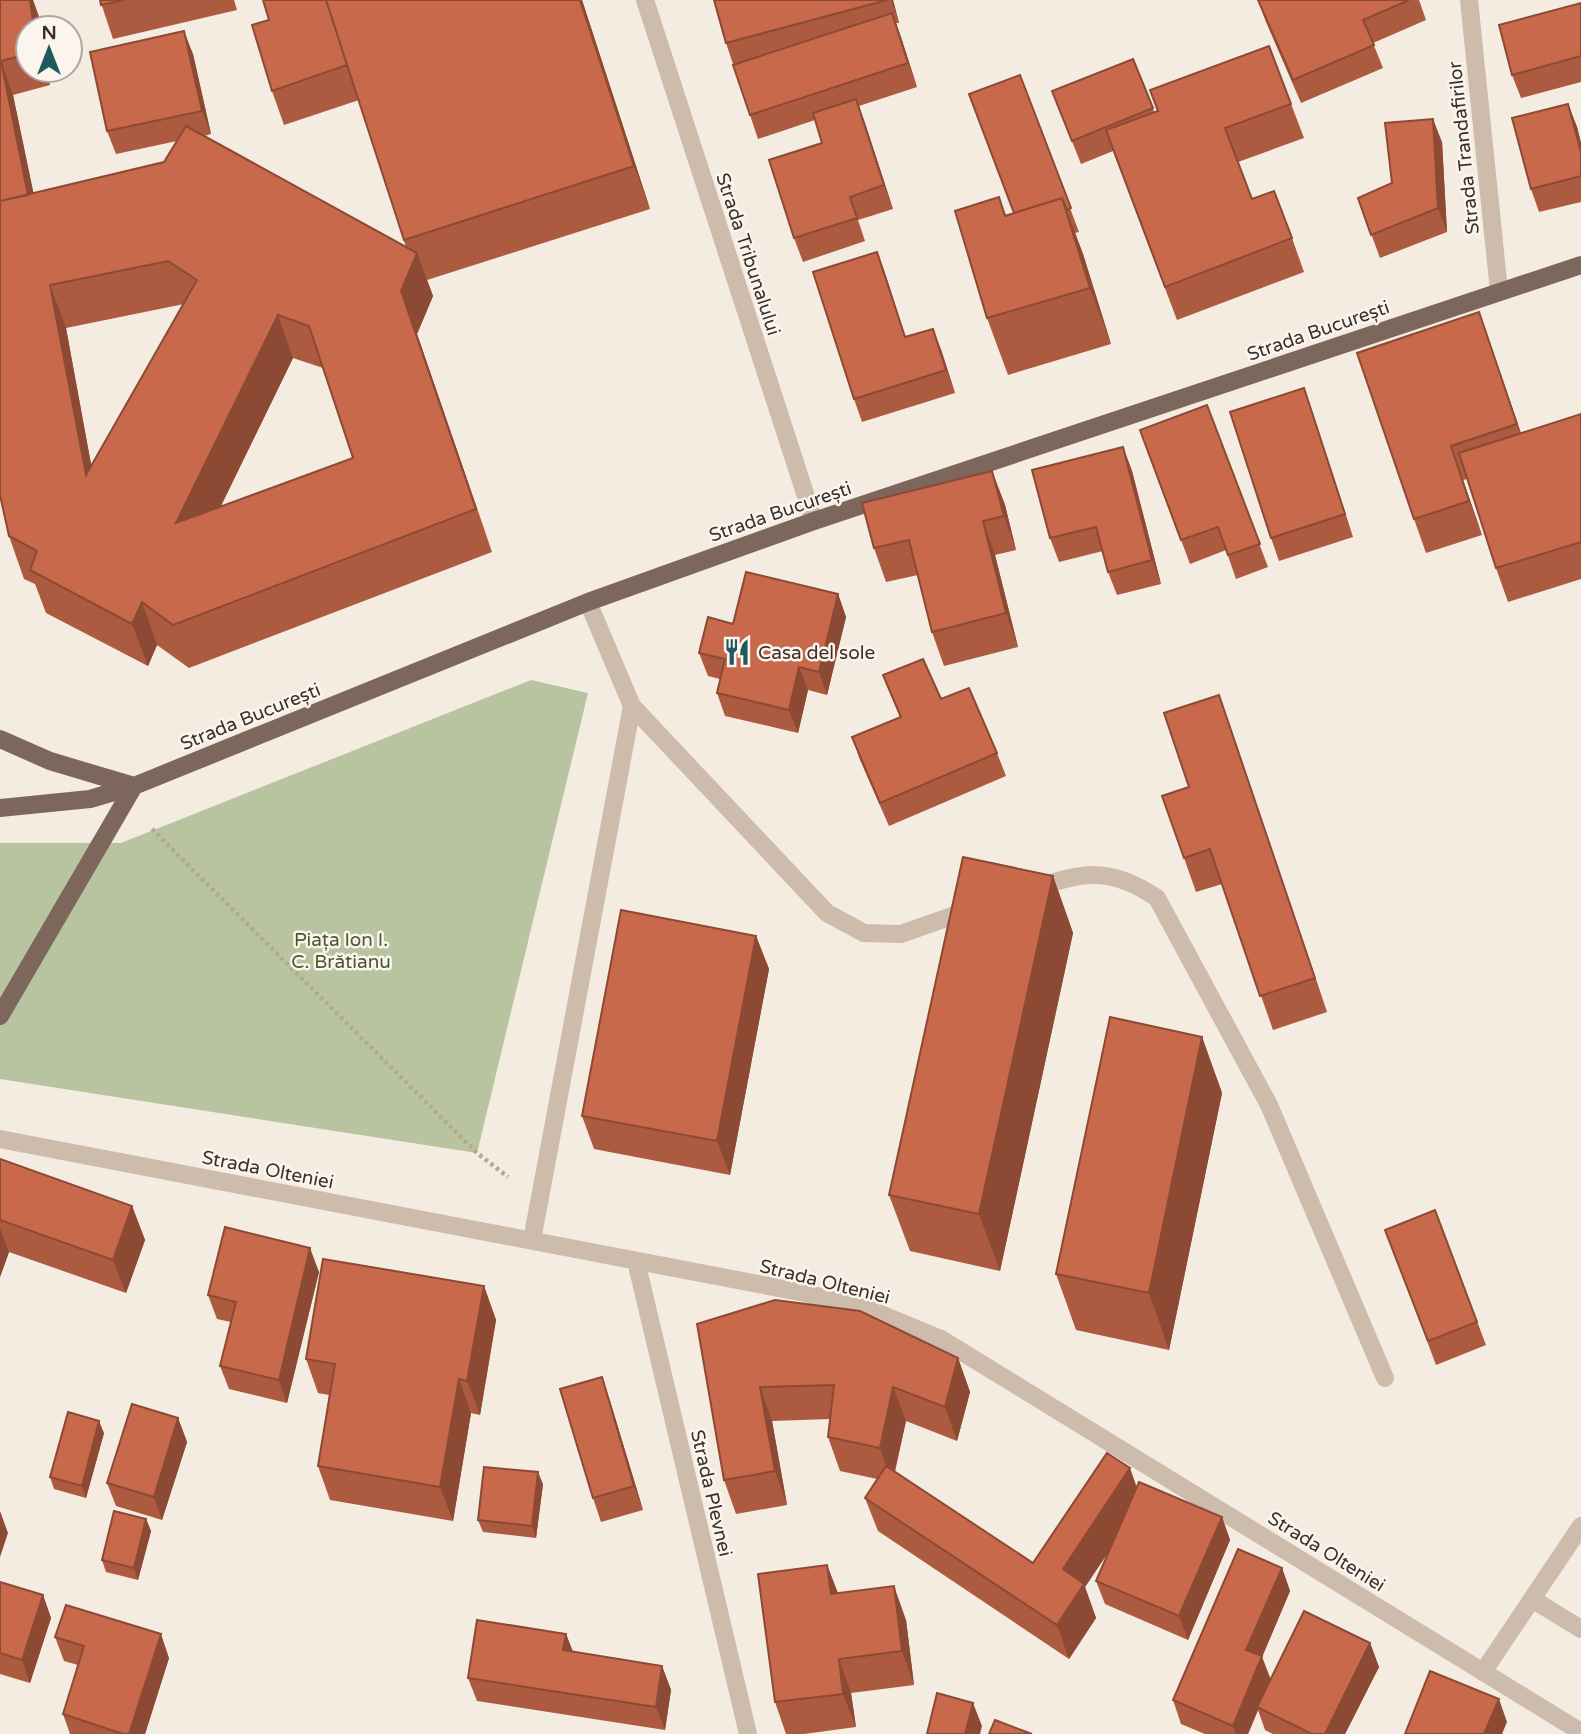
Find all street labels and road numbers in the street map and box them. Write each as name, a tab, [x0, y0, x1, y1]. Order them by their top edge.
street label: Strada Trandafirilor	[1444, 59, 1484, 236]
street label: Strada Tribunalului	[711, 170, 785, 338]
street label: Strada București	[1244, 296, 1392, 366]
street label: Strada București	[706, 477, 854, 547]
street label: Strada București	[177, 679, 324, 755]
street label: Strada Olteniei	[200, 1146, 336, 1194]
street label: Strada Olteniei	[757, 1255, 892, 1309]
street label: Strada Plevnei	[686, 1428, 736, 1559]
street label: Strada Olteniei	[1264, 1507, 1389, 1597]

